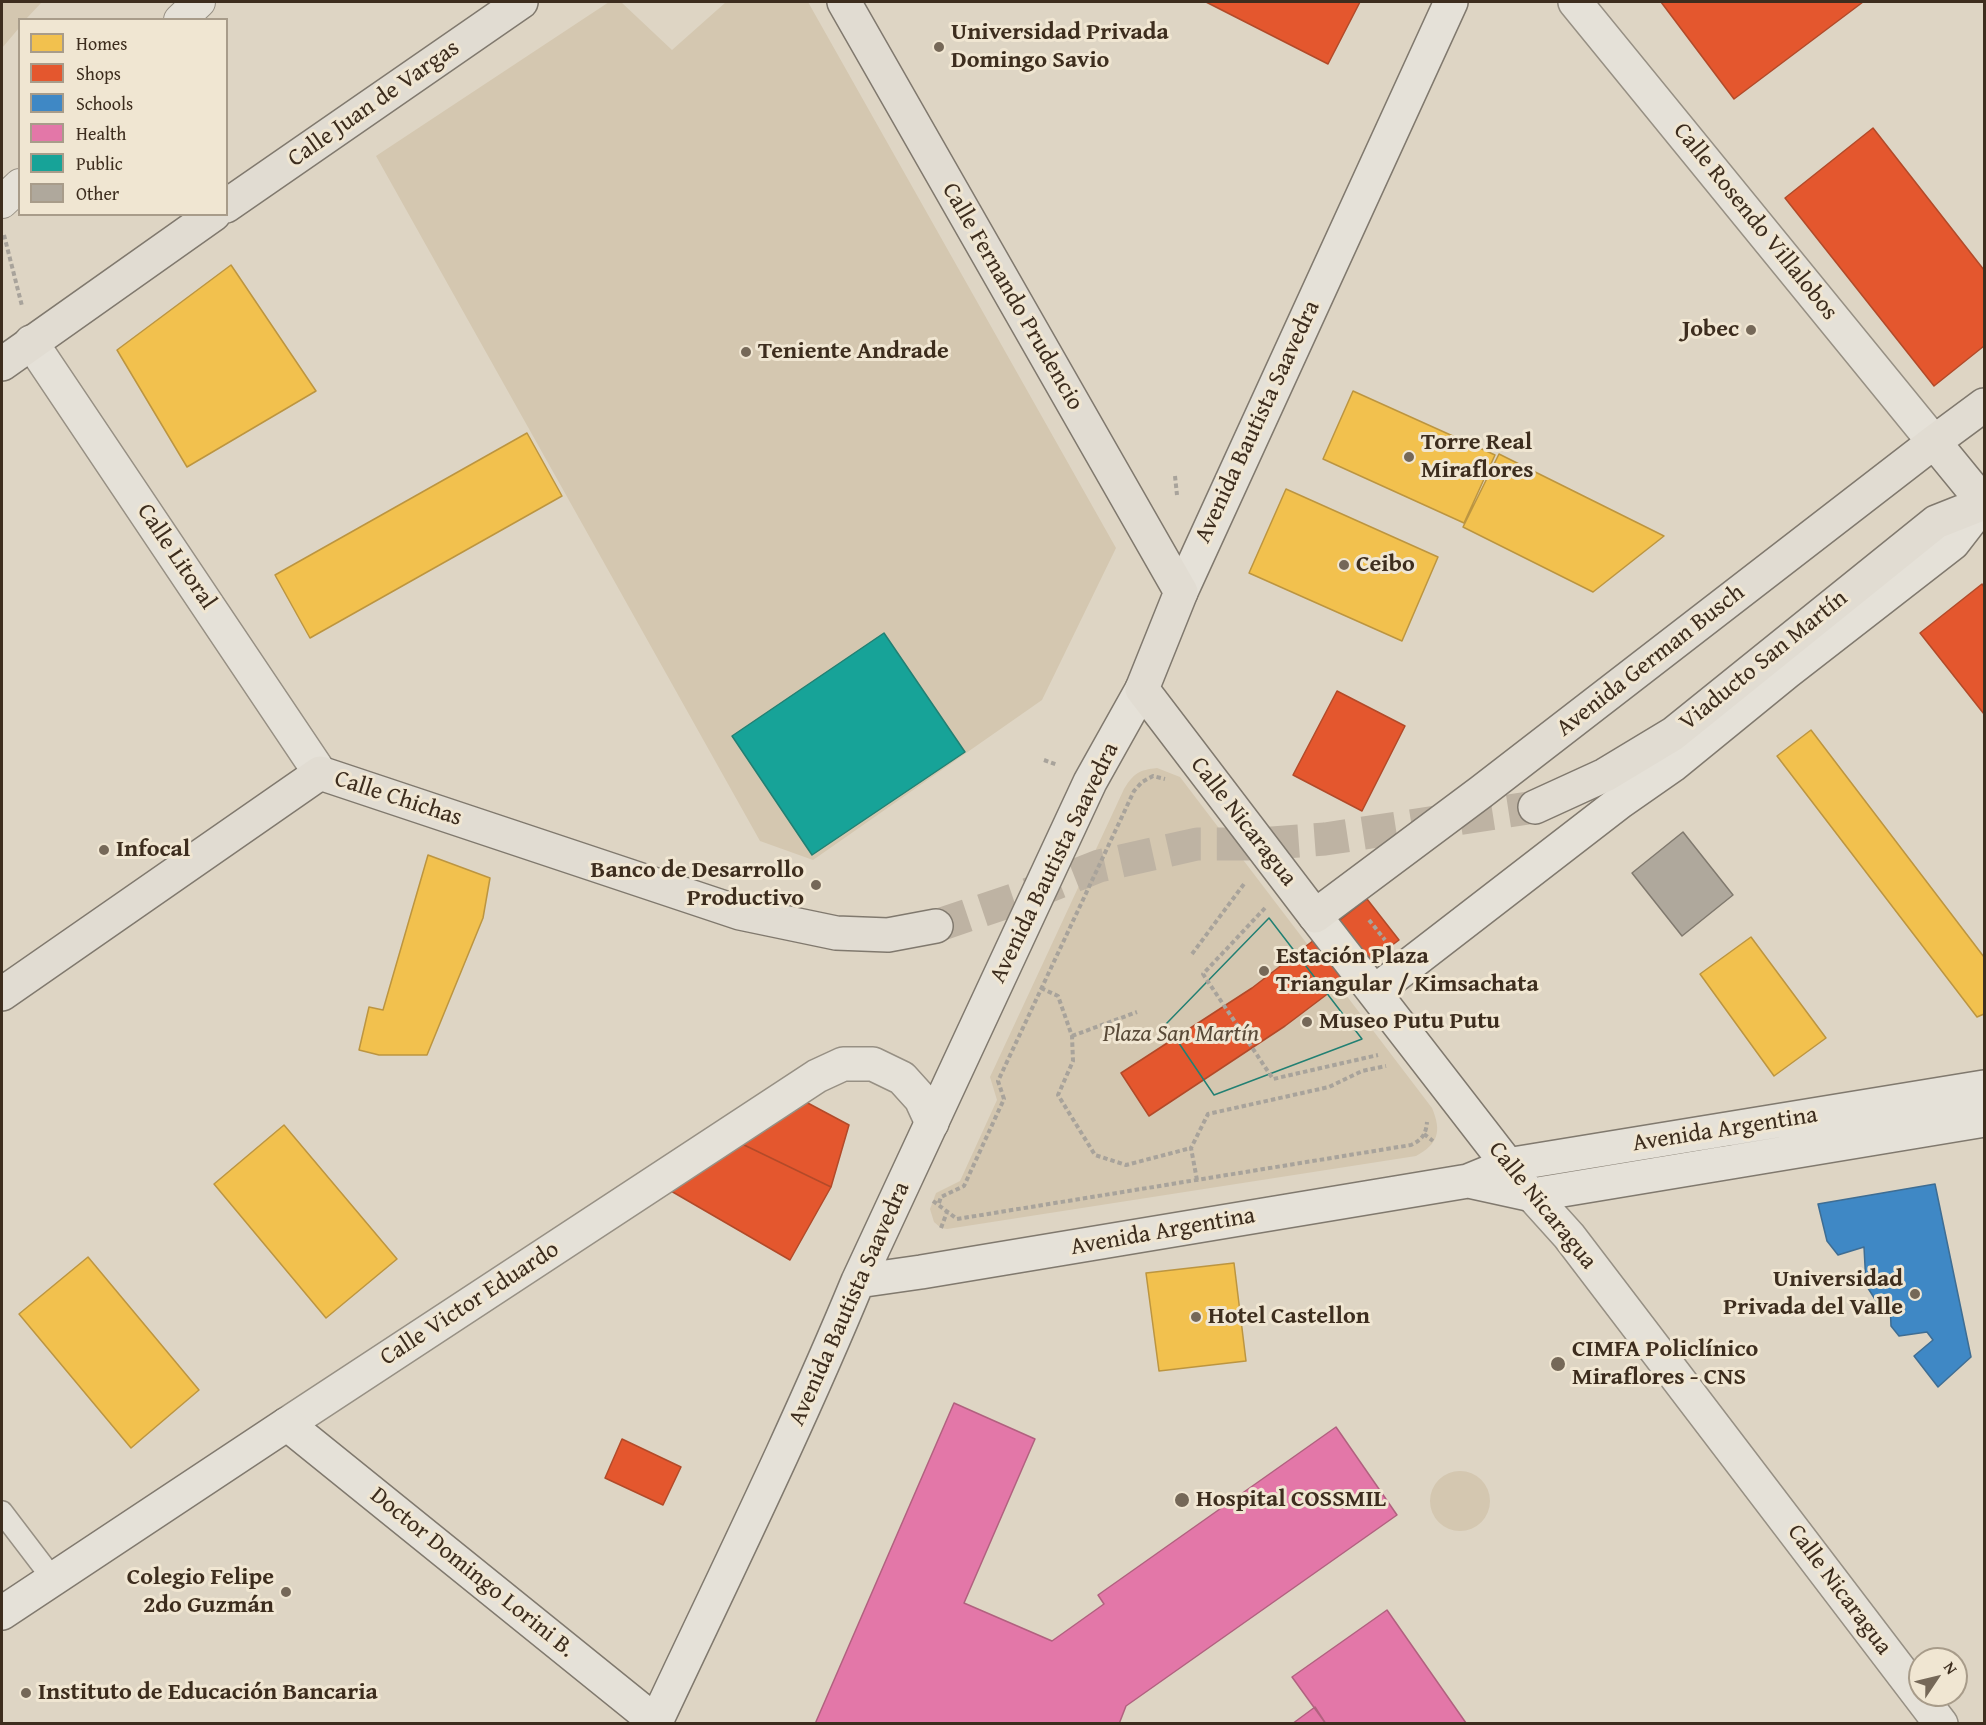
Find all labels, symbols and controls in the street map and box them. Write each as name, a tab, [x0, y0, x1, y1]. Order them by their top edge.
legend	[18, 18, 228, 216]
place label: Universidad Privada Domingo Savio	[951, 19, 1169, 75]
text: Homes	[76, 30, 127, 57]
street label: Calle Juan de Vargas	[283, 34, 465, 174]
marker: Universidad Privada Domingo Savio	[932, 40, 946, 54]
text: Shops	[76, 60, 121, 87]
text: Schools	[76, 90, 133, 117]
street label: Calle Rosendo Villalobos	[1667, 118, 1843, 326]
text: Health	[76, 120, 126, 147]
text: Public	[76, 150, 123, 177]
street label: Calle Fernando Prudencio	[935, 178, 1089, 416]
text: Other	[76, 180, 119, 207]
street label: Avenida Bautista Saavedra	[1189, 296, 1327, 548]
place label: Jobec	[1682, 316, 1739, 344]
marker: Jobec	[1744, 323, 1758, 337]
place label: Teniente Andrade	[758, 338, 949, 366]
marker: Teniente Andrade	[739, 345, 753, 359]
place label: Torre Real Miraflores	[1421, 429, 1534, 485]
marker: Torre Real Miraflores	[1402, 450, 1416, 464]
street label: Calle Litoral	[130, 499, 222, 615]
place label: Ceibo	[1356, 551, 1415, 579]
marker: Ceibo	[1337, 558, 1351, 572]
street label: Avenida German Busch	[1551, 579, 1751, 743]
street label: Viaducto San Martín	[1674, 584, 1854, 738]
street label: Avenida Bautista Saavedra	[984, 738, 1126, 988]
street label: Calle Nicaragua	[1184, 752, 1302, 892]
street label: Calle Chichas	[331, 765, 465, 833]
place label: Infocal	[116, 836, 190, 864]
marker: Infocal	[97, 843, 111, 857]
place label: Banco de Desarrollo Productivo	[591, 857, 804, 913]
marker: Banco de Desarrollo Productivo	[809, 878, 823, 892]
place label: Estación Plaza Triangular / Kimsachata	[1276, 943, 1539, 999]
marker: Estación Plaza Triangular / Kimsachata	[1257, 964, 1271, 978]
place label: Museo Putu Putu	[1319, 1008, 1500, 1036]
marker: Museo Putu Putu	[1300, 1015, 1314, 1029]
park label: Plaza San Martín	[1103, 1021, 1259, 1049]
street label: Avenida Argentina	[1630, 1101, 1820, 1159]
street label: Calle Nicaragua	[1482, 1136, 1602, 1276]
street label: Avenida Bautista Saavedra	[783, 1178, 917, 1430]
street label: Avenida Argentina	[1069, 1202, 1257, 1262]
street label: Calle Victor Eduardo	[375, 1235, 565, 1373]
place label: Universidad Privada del Valle	[1723, 1266, 1903, 1322]
marker: Universidad Privada del Valle	[1908, 1287, 1922, 1301]
place label: Hotel Castellon	[1208, 1303, 1370, 1331]
marker: Hotel Castellon	[1189, 1310, 1203, 1324]
place label: CIMFA Policlínico Miraflores - CNS	[1572, 1336, 1758, 1392]
marker: CIMFA Policlínico Miraflores - CNS	[1549, 1355, 1567, 1373]
street label: Doctor Domingo Lorini B.	[364, 1482, 580, 1664]
place label: Hospital COSSMIL	[1196, 1486, 1386, 1514]
marker: Hospital COSSMIL	[1173, 1491, 1191, 1509]
street label: Calle Nicaragua	[1781, 1519, 1897, 1661]
place label: Colegio Felipe 2do Guzmán	[127, 1564, 274, 1620]
marker: Colegio Felipe 2do Guzmán	[279, 1585, 293, 1599]
north arrow	[1908, 1647, 1968, 1707]
text: N	[1938, 1657, 1964, 1679]
place label: Instituto de Educación Bancaria	[38, 1679, 378, 1707]
marker: Instituto de Educación Bancaria	[19, 1686, 33, 1700]

